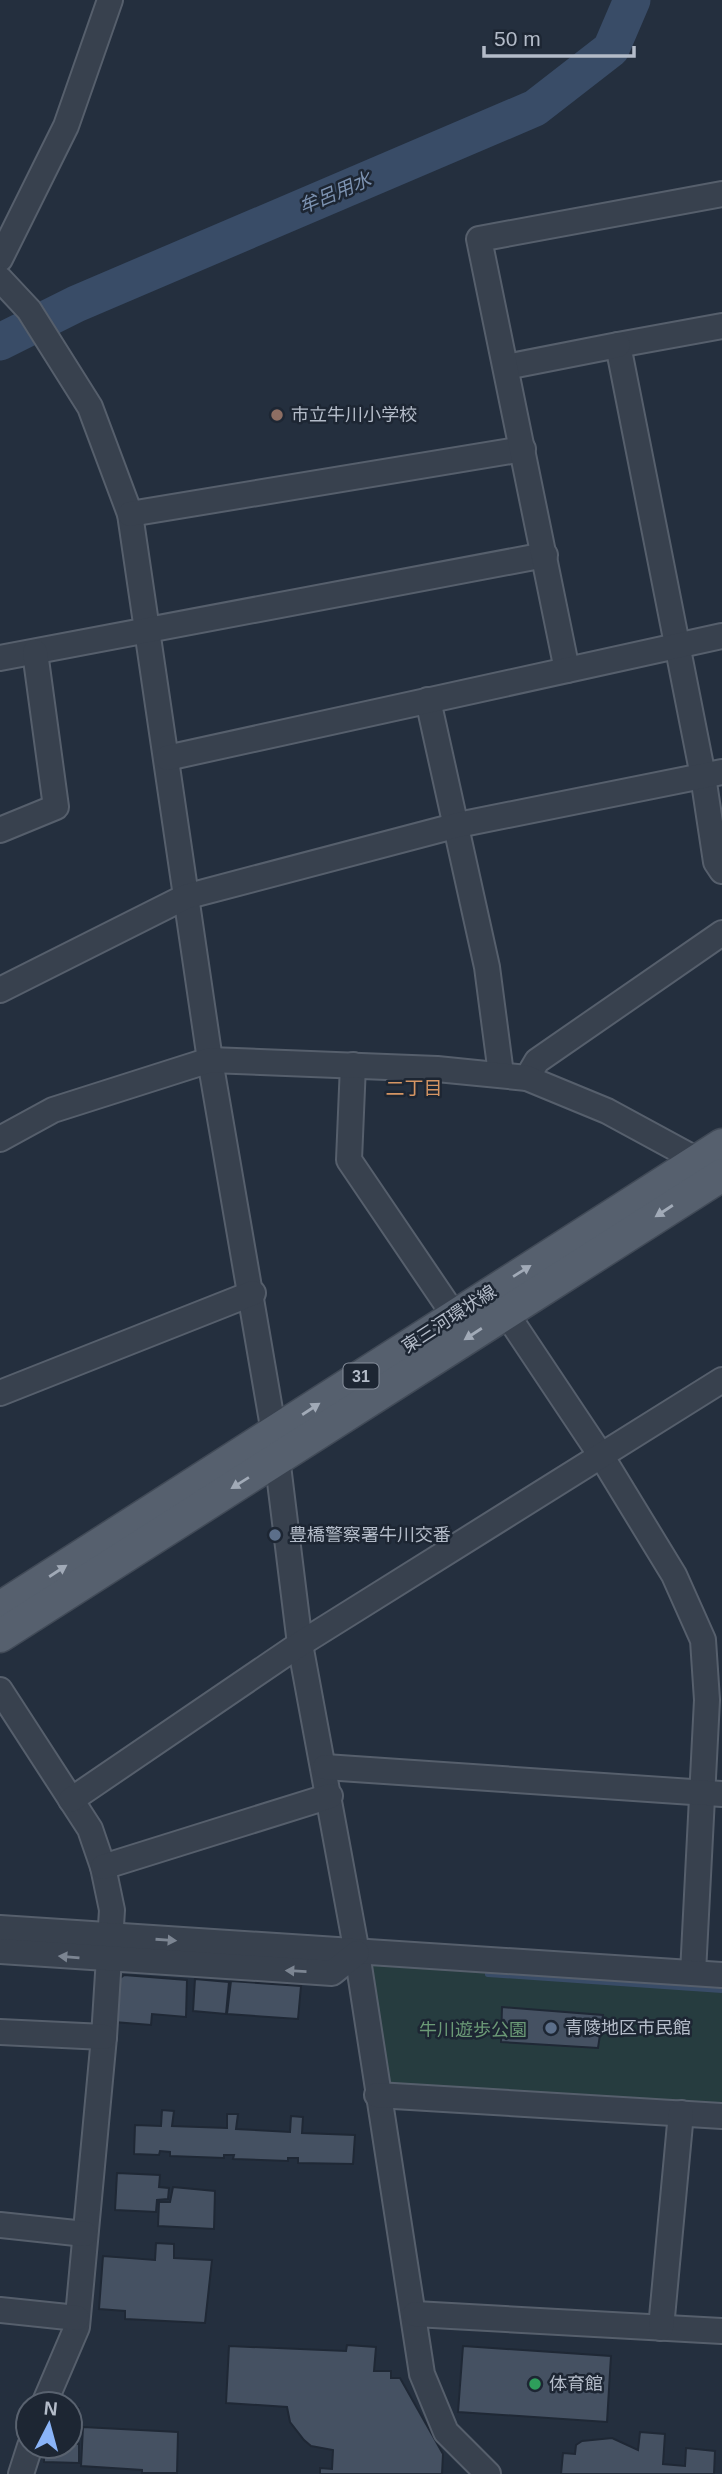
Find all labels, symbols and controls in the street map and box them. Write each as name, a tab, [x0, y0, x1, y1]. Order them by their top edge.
scale bar	[484, 14, 634, 58]
text: 50 m	[494, 27, 541, 50]
water label: 牟呂用水	[296, 168, 376, 218]
place label: 市立牛川小学校	[291, 405, 417, 425]
marker: 市立牛川小学校	[269, 407, 285, 423]
district label: 二丁目	[385, 1078, 443, 1099]
one-way arrow	[655, 1205, 674, 1218]
one-way arrow	[513, 1265, 532, 1278]
street label: 東三河環状線	[398, 1281, 500, 1357]
one-way arrow	[464, 1327, 482, 1341]
road number: 31	[344, 1364, 378, 1388]
one-way arrow	[301, 1402, 321, 1415]
one-way arrow	[230, 1476, 249, 1489]
place label: 豊橋警察署牛川交番	[289, 1525, 451, 1545]
marker: 豊橋警察署牛川交番	[267, 1527, 283, 1543]
one-way arrow	[48, 1564, 67, 1577]
one-way arrow	[155, 1935, 177, 1946]
one-way arrow	[58, 1951, 80, 1962]
one-way arrow	[285, 1965, 307, 1976]
place label: 青陵地区市民館	[565, 2018, 691, 2038]
park label: 牛川遊歩公園	[419, 2020, 527, 2040]
marker: 青陵地区市民館	[543, 2020, 559, 2036]
place label: 体育館	[549, 2374, 603, 2394]
marker: 体育館	[527, 2376, 543, 2392]
north arrow	[14, 2390, 84, 2460]
text: N	[43, 2397, 59, 2420]

